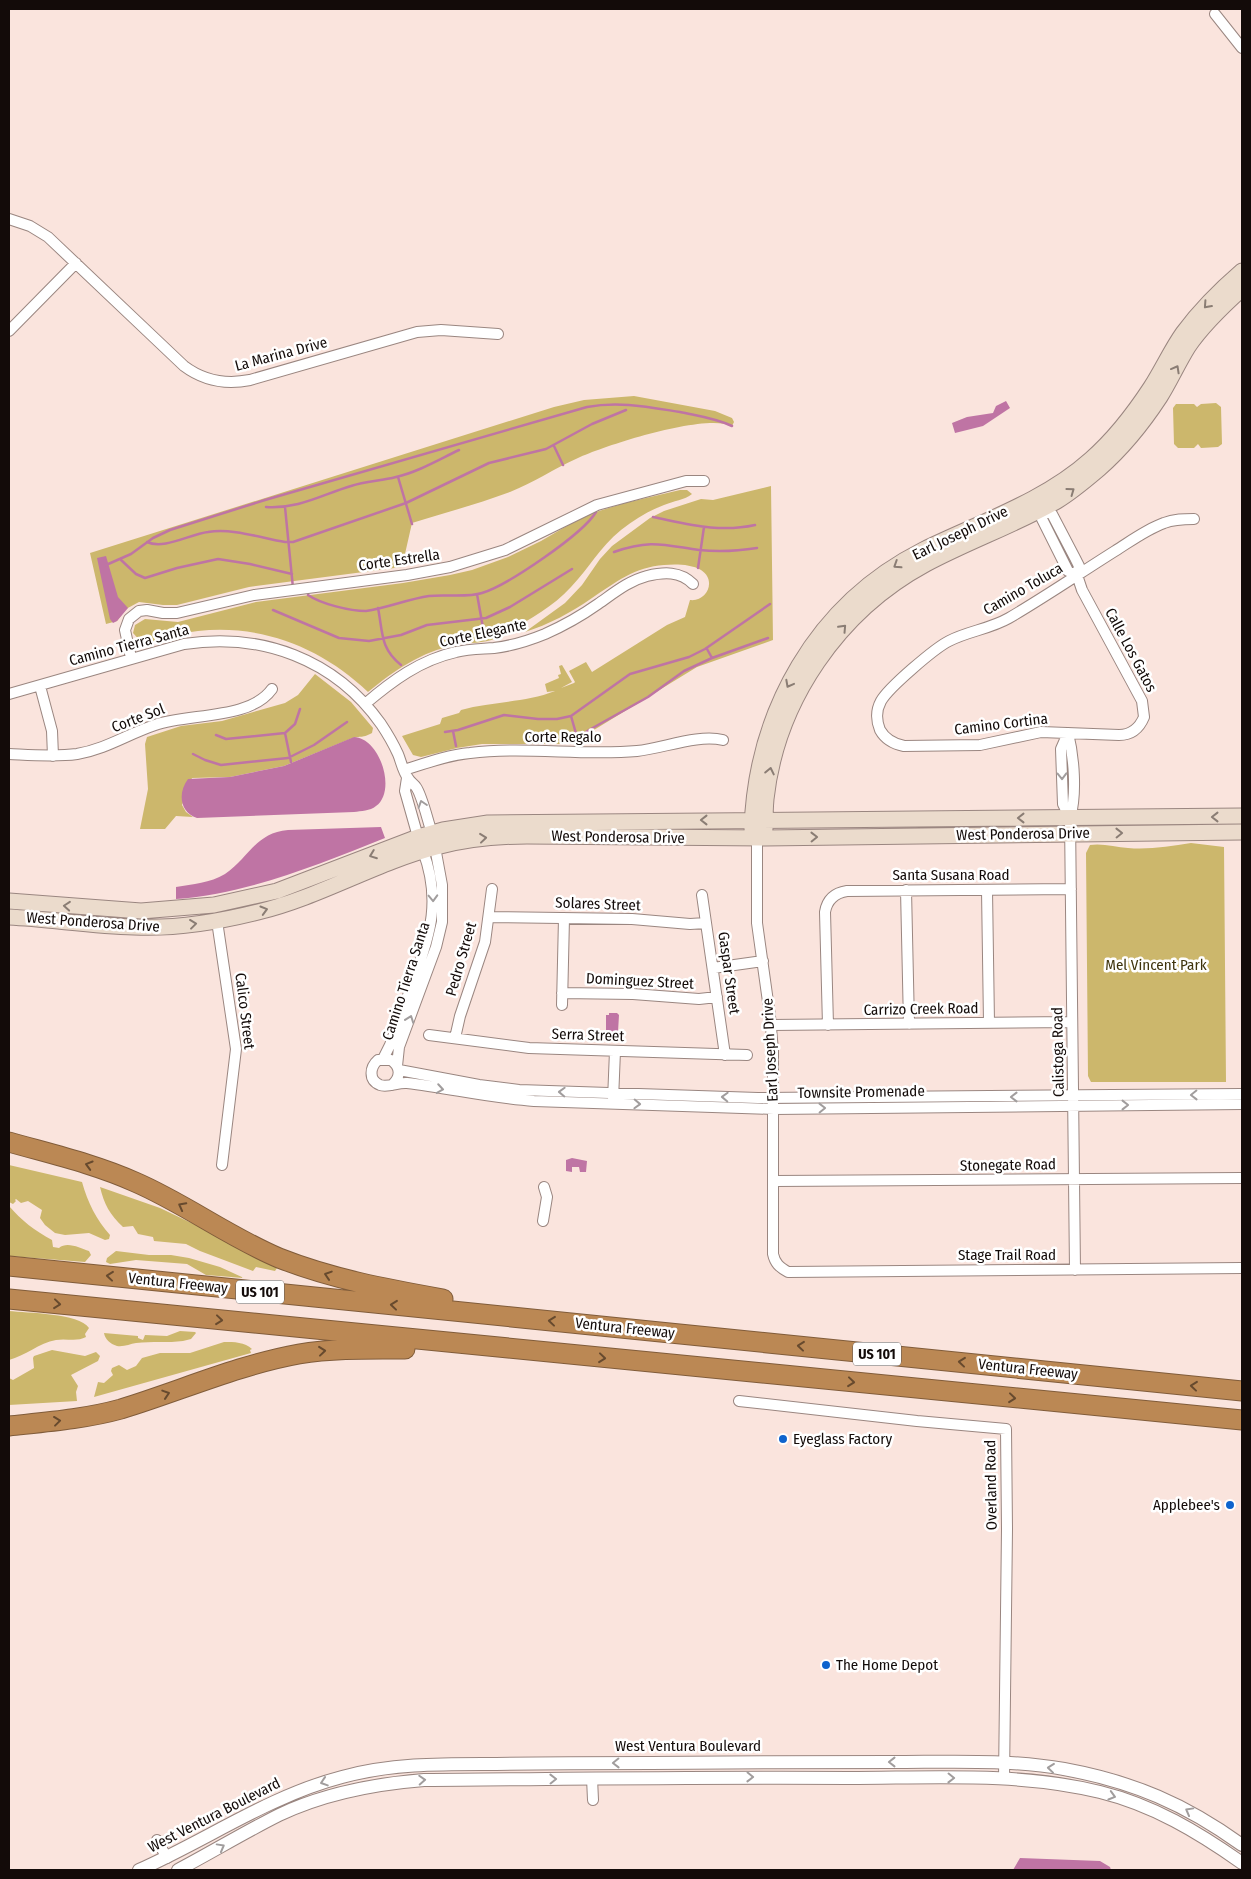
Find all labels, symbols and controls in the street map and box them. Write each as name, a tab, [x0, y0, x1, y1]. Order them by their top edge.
one-way arrow	[1204, 299, 1213, 308]
street label: La Marina Drive	[233, 333, 329, 375]
one-way arrow	[1170, 366, 1180, 375]
one-way arrow	[1065, 488, 1075, 497]
street label: Earl Joseph Drive	[909, 502, 1011, 564]
street label: Corte Estrella	[357, 545, 441, 575]
one-way arrow	[893, 559, 902, 569]
street label: Camino Toluca	[980, 559, 1066, 619]
street label: Calle Los Gatos	[1101, 605, 1161, 695]
street label: Corte Elegante	[438, 615, 528, 651]
street label: Camino Tierra Santa	[67, 620, 191, 670]
one-way arrow	[838, 625, 847, 634]
one-way arrow	[785, 678, 795, 687]
street label: Corte Sol	[109, 700, 167, 736]
street label: Camino Cortina	[953, 709, 1049, 739]
street label: Corte Regalo	[524, 728, 602, 746]
one-way arrow	[765, 767, 775, 776]
one-way arrow	[1057, 772, 1067, 780]
one-way arrow	[418, 800, 428, 809]
one-way arrow	[1211, 812, 1218, 822]
one-way arrow	[1017, 813, 1024, 823]
one-way arrow	[700, 815, 708, 825]
street label: West Ponderosa Drive	[956, 824, 1090, 844]
street label: West Ponderosa Drive	[551, 827, 685, 847]
one-way arrow	[1115, 828, 1123, 838]
one-way arrow	[810, 832, 818, 843]
one-way arrow	[479, 833, 487, 844]
one-way arrow	[369, 849, 378, 859]
street label: Santa Susana Road	[892, 866, 1010, 884]
one-way arrow	[428, 894, 438, 902]
street label: Solares Street	[555, 894, 641, 914]
one-way arrow	[63, 901, 71, 912]
one-way arrow	[260, 906, 268, 916]
street label: West Ponderosa Drive	[26, 908, 160, 936]
one-way arrow	[189, 919, 197, 930]
street label: Camino Tierra Santa	[378, 920, 434, 1042]
street label: Pedro Street	[442, 920, 480, 998]
street label: Gaspar Street	[714, 931, 744, 1015]
park label: Mel Vincent Park	[1105, 956, 1207, 974]
street label: Dominguez Street	[585, 969, 695, 993]
street label: Calico Street	[231, 972, 259, 1050]
street label: Earl Joseph Drive	[758, 998, 782, 1102]
street label: Carrizo Creek Road	[863, 999, 979, 1019]
street label: Calistoga Road	[1048, 1007, 1068, 1097]
one-way arrow	[404, 1015, 414, 1024]
street label: Serra Street	[551, 1025, 625, 1045]
street label: Townsite Promenade	[797, 1082, 925, 1102]
one-way arrow	[436, 1083, 444, 1093]
one-way arrow	[558, 1087, 566, 1097]
one-way arrow	[1189, 1090, 1197, 1100]
one-way arrow	[1009, 1091, 1017, 1102]
one-way arrow	[720, 1092, 728, 1102]
one-way arrow	[633, 1099, 641, 1110]
one-way arrow	[1121, 1099, 1129, 1110]
one-way arrow	[819, 1103, 827, 1113]
street label: Stonegate Road	[960, 1155, 1056, 1175]
one-way arrow	[85, 1160, 94, 1171]
one-way arrow	[178, 1203, 187, 1213]
street label: Stage Trail Road	[958, 1246, 1056, 1264]
street label: Ventura Freeway	[127, 1269, 229, 1297]
one-way arrow	[106, 1271, 114, 1282]
one-way arrow	[325, 1271, 333, 1281]
road number: US 101	[236, 1280, 284, 1304]
one-way arrow	[54, 1298, 62, 1309]
one-way arrow	[390, 1300, 398, 1311]
one-way arrow	[215, 1314, 223, 1325]
street label: Ventura Freeway	[574, 1314, 676, 1342]
one-way arrow	[548, 1316, 556, 1327]
one-way arrow	[796, 1341, 804, 1352]
road number: US 101	[853, 1342, 901, 1366]
one-way arrow	[319, 1346, 327, 1357]
one-way arrow	[598, 1352, 606, 1363]
street label: Ventura Freeway	[977, 1355, 1079, 1383]
one-way arrow	[958, 1357, 966, 1368]
one-way arrow	[847, 1376, 855, 1387]
one-way arrow	[1189, 1381, 1197, 1392]
one-way arrow	[161, 1390, 170, 1400]
one-way arrow	[1009, 1392, 1017, 1403]
one-way arrow	[54, 1416, 62, 1427]
place label: Eyeglass Factory	[793, 1430, 892, 1448]
marker: Eyeglass Factory	[777, 1433, 789, 1445]
street label: Overland Road	[981, 1440, 1001, 1530]
place label: Applebee's	[1153, 1496, 1220, 1514]
marker: Applebee's	[1224, 1499, 1236, 1511]
place label: The Home Depot	[836, 1656, 938, 1674]
marker: The Home Depot	[820, 1659, 832, 1671]
street label: West Ventura Boulevard	[615, 1737, 761, 1755]
one-way arrow	[888, 1757, 896, 1767]
one-way arrow	[612, 1758, 620, 1768]
one-way arrow	[1047, 1763, 1055, 1774]
one-way arrow	[746, 1772, 754, 1782]
one-way arrow	[947, 1773, 955, 1784]
street label: West Ventura Boulevard	[145, 1774, 283, 1856]
one-way arrow	[549, 1774, 557, 1784]
one-way arrow	[418, 1775, 426, 1786]
one-way arrow	[320, 1777, 329, 1787]
one-way arrow	[1107, 1790, 1115, 1800]
one-way arrow	[1186, 1807, 1195, 1817]
one-way arrow	[216, 1843, 225, 1853]

